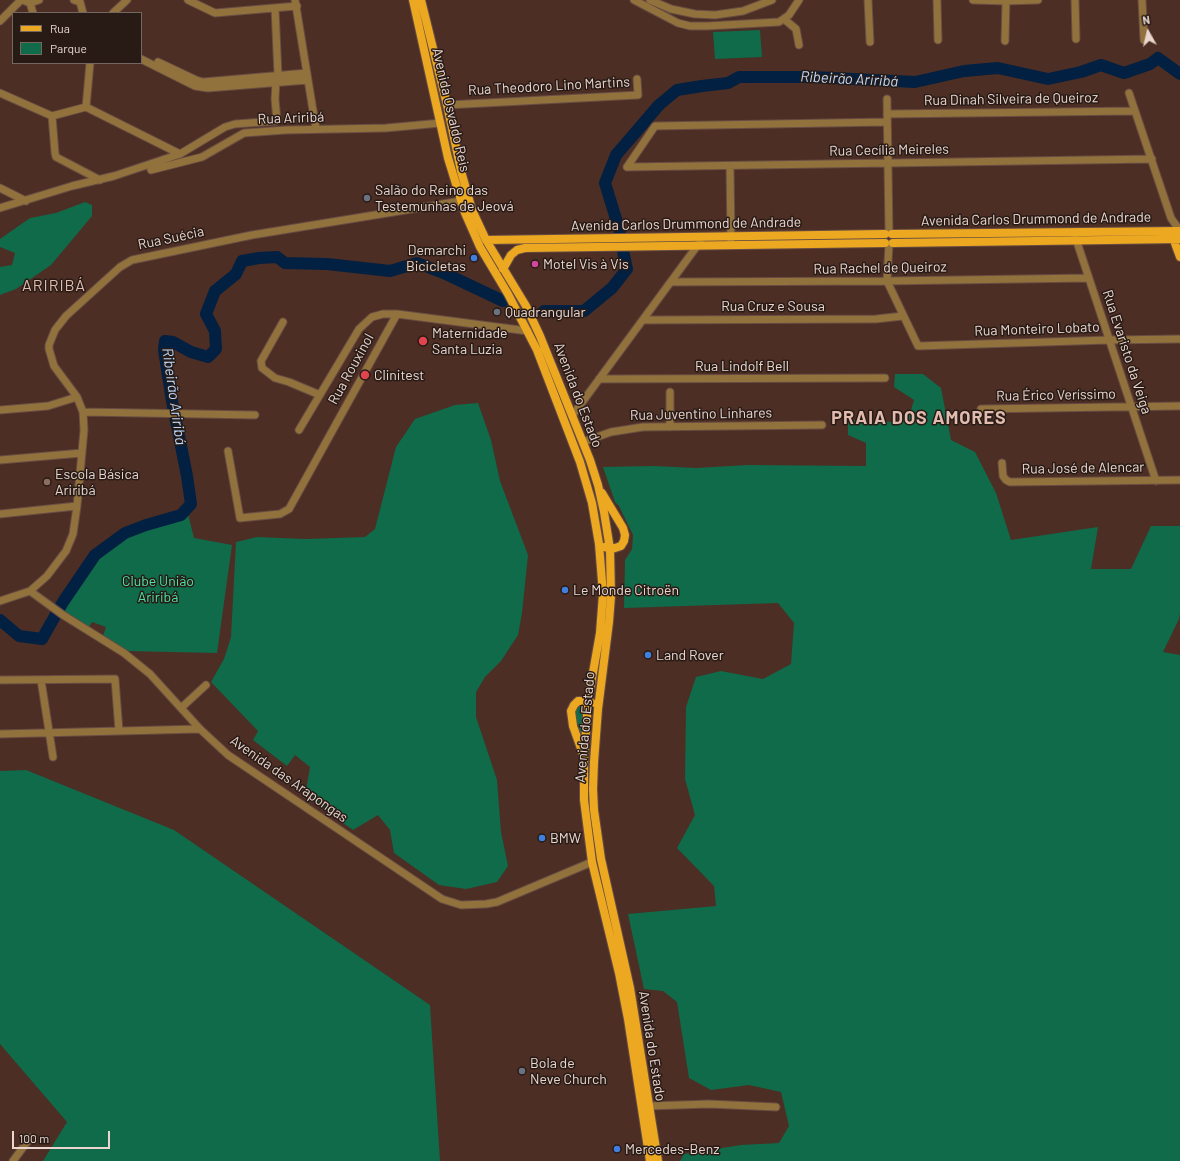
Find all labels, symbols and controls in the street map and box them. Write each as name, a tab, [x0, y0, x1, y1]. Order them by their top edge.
legend	[12, 12, 142, 64]
north arrow	[1128, 12, 1168, 52]
text: N	[1142, 13, 1151, 27]
text: Rua	[50, 21, 70, 35]
text: Parque	[50, 41, 87, 55]
street label: Avenida Osvaldo Reis	[429, 46, 473, 174]
water label: Ribeirão Ariribá	[800, 67, 898, 91]
street label: Rua Theodoro Lino Martins	[468, 73, 630, 99]
street label: Rua Dinah Silveira de Queiroz	[924, 89, 1098, 109]
street label: Rua Ariribá	[257, 108, 325, 128]
street label: Rua Cecília Meireles	[829, 141, 949, 159]
place label: Salão do Reino das Testemunhas de Jeová	[375, 182, 514, 214]
marker: Salão do Reino das Testemunhas de Jeová	[362, 193, 372, 203]
street label: Avenida Carlos Drummond de Andrade	[921, 209, 1151, 229]
street label: Avenida Carlos Drummond de Andrade	[571, 214, 801, 234]
street label: Rua Suécia	[136, 223, 206, 253]
place label: Demarchi Bicicletas	[406, 242, 466, 274]
marker: Demarchi Bicicletas	[469, 253, 479, 263]
place label: Motel Vis à Vis	[543, 256, 629, 272]
street label: Rua Rachel de Queiroz	[813, 258, 947, 278]
marker: Motel Vis à Vis	[530, 259, 540, 269]
district label: ARIRIBÁ	[22, 276, 86, 296]
street label: Rua Evaristo da Veiga	[1099, 288, 1155, 416]
street label: Rua Cruz e Sousa	[721, 298, 825, 314]
place label: Quadrangular	[505, 304, 586, 320]
marker: Quadrangular	[492, 307, 502, 317]
street label: Rua Monteiro Lobato	[974, 318, 1100, 340]
place label: Maternidade Santa Luzia	[432, 325, 508, 358]
street label: Rua Rouxinol	[325, 331, 377, 407]
marker: Maternidade Santa Luzia	[417, 335, 429, 347]
street label: Avenida do Estado	[550, 340, 606, 450]
water label: Ribeirão Ariribá	[158, 346, 190, 446]
street label: Rua Lindolf Bell	[695, 358, 789, 374]
place label: Clinitest	[374, 367, 424, 383]
marker: Clinitest	[359, 369, 371, 381]
street label: Rua Érico Veríssimo	[996, 386, 1116, 404]
street label: Rua Juventino Linhares	[630, 404, 772, 424]
district label: PRAIA DOS AMORES	[831, 407, 1007, 429]
street label: Rua José de Alencar	[1021, 459, 1145, 477]
place label: Escola Básica Ariribá	[55, 466, 139, 498]
marker: Escola Básica Ariribá	[42, 477, 52, 487]
park label: Clube União Ariribá	[122, 573, 194, 606]
place label: Le Monde Citroën	[573, 582, 679, 598]
marker: Le Monde Citroën	[560, 585, 570, 595]
place label: Land Rover	[656, 647, 724, 663]
marker: Land Rover	[643, 650, 653, 660]
street label: Avenida do Estado	[572, 671, 598, 783]
street label: Avenida das Arapongas	[227, 732, 351, 826]
place label: BMW	[550, 830, 581, 846]
marker: BMW	[537, 833, 547, 843]
street label: Avenida do Estado	[635, 990, 669, 1102]
place label: Bola de Neve Church	[530, 1055, 607, 1088]
marker: Bola de Neve Church	[517, 1066, 527, 1076]
scale bar	[14, 1123, 112, 1149]
text: 100 m	[19, 1131, 49, 1145]
place label: Mercedes-Benz	[625, 1141, 719, 1157]
marker: Mercedes-Benz	[612, 1144, 622, 1154]

